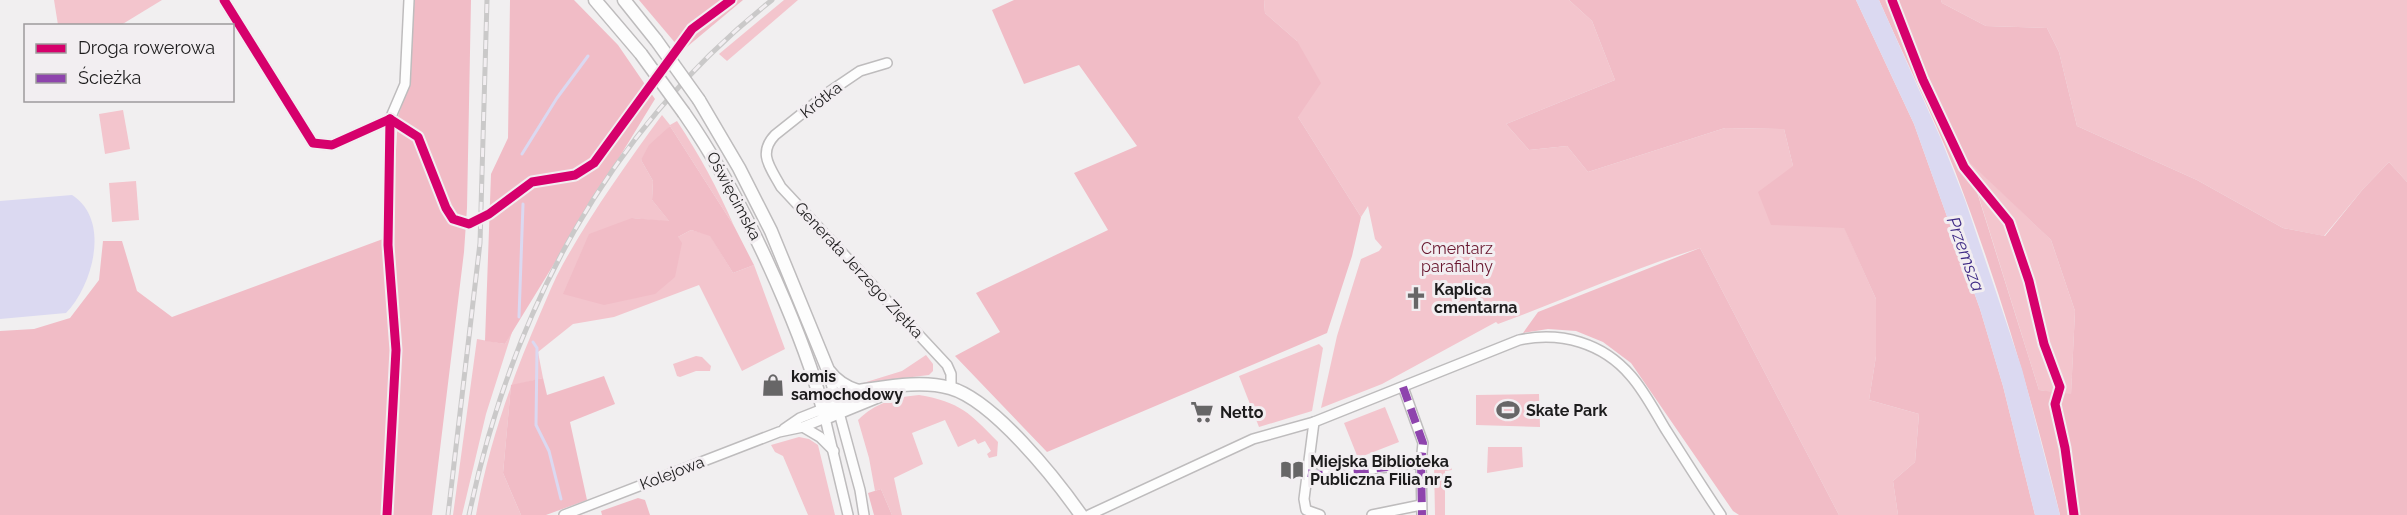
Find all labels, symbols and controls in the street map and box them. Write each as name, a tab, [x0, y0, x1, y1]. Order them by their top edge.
legend	[24, 24, 234, 102]
text: Droga rowerowa	[78, 37, 215, 58]
text: Ścieżka	[78, 66, 141, 88]
street label: Krótka	[796, 78, 846, 122]
street label: Oświęcimska	[703, 149, 765, 243]
street label: Generała Jerzego Ziętka	[791, 198, 927, 342]
water label: Przemsza	[1943, 214, 1989, 294]
park label: Cmentarz parafialny	[1421, 239, 1493, 276]
place label: Kaplica cmentarna	[1434, 280, 1518, 317]
church icon: Kaplica cmentarna	[1403, 285, 1429, 311]
place label: komis samochodowy	[791, 367, 903, 404]
shop icon: komis samochodowy	[760, 372, 786, 398]
sports icon: Skate Park	[1495, 397, 1521, 423]
supermarket icon: Netto	[1189, 399, 1215, 425]
place label: Skate Park	[1526, 401, 1607, 420]
place label: Netto	[1220, 403, 1264, 422]
street label: Kolejowa	[637, 452, 707, 494]
place label: Miejska Biblioteka Publiczna Filia nr 5	[1310, 452, 1453, 489]
library icon: Miejska Biblioteka Publiczna Filia nr 5	[1279, 457, 1305, 483]

